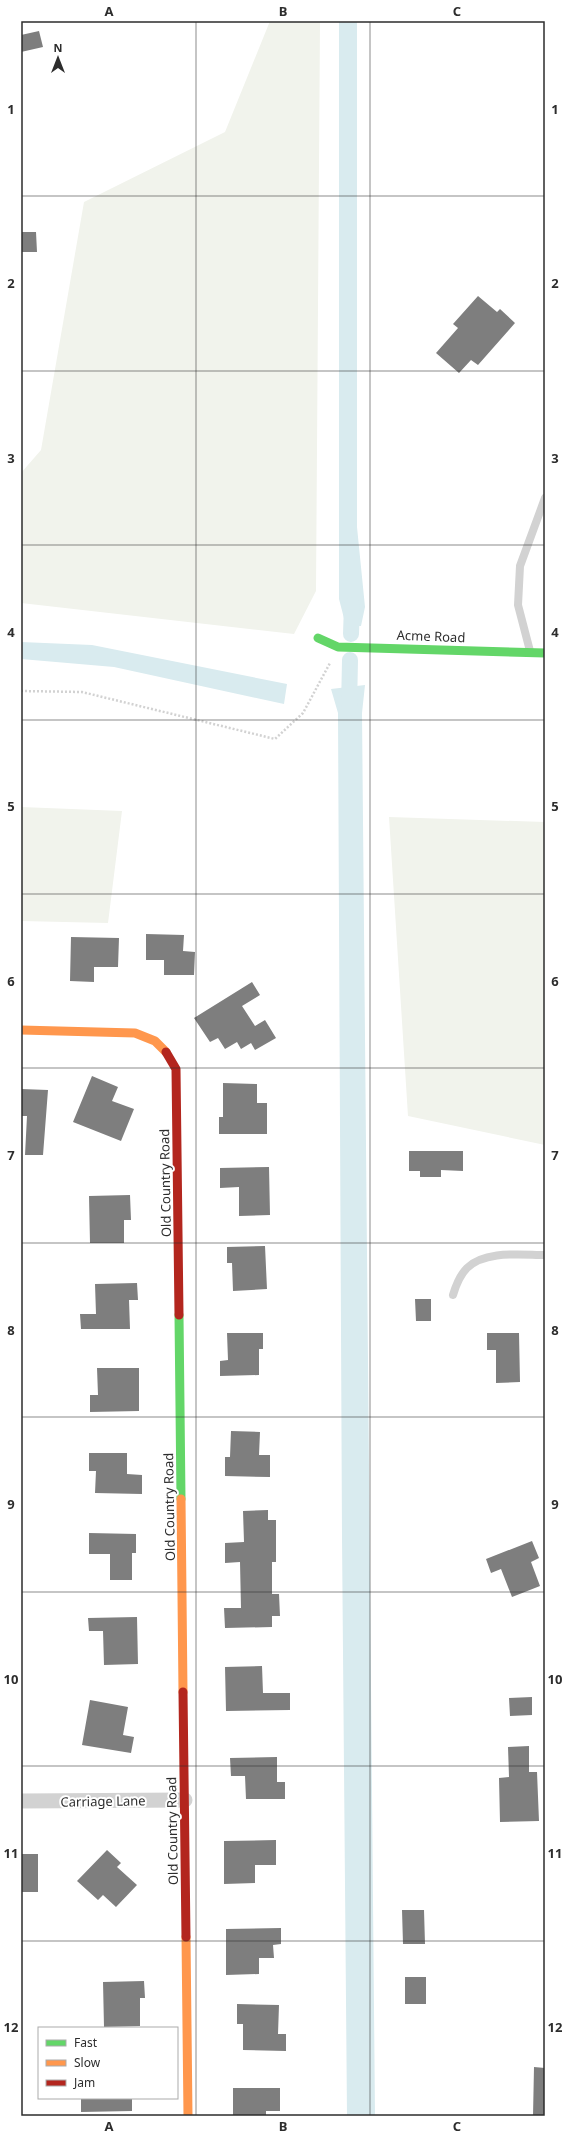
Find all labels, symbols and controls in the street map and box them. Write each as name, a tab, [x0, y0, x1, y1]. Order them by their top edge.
text: A	[105, 2, 114, 20]
text: B	[279, 2, 287, 20]
text: C	[453, 2, 461, 20]
north arrow	[38, 38, 78, 78]
text: N	[54, 40, 62, 55]
text: 1	[7, 100, 15, 118]
text: 1	[551, 100, 559, 118]
text: 2	[7, 274, 15, 292]
text: 2	[551, 274, 559, 292]
text: 3	[7, 449, 15, 467]
text: 3	[551, 449, 559, 467]
text: 4	[7, 623, 15, 641]
text: 4	[551, 623, 559, 641]
street label: Acme Road	[396, 626, 466, 646]
text: 5	[7, 797, 15, 815]
text: 5	[551, 797, 559, 815]
text: 6	[7, 972, 15, 990]
text: 6	[551, 972, 559, 990]
street label: Old Country Road	[155, 1129, 175, 1237]
text: 7	[7, 1146, 15, 1164]
text: 7	[551, 1146, 559, 1164]
text: 8	[7, 1321, 15, 1339]
text: 8	[551, 1321, 559, 1339]
street label: Old Country Road	[159, 1453, 179, 1561]
text: 9	[7, 1495, 15, 1513]
text: 9	[551, 1495, 559, 1513]
text: 10	[4, 1670, 18, 1688]
text: 10	[548, 1670, 562, 1688]
street label: Old Country Road	[162, 1777, 182, 1885]
street label: Carriage Lane	[60, 1791, 146, 1811]
text: 11	[4, 1844, 18, 1862]
text: 11	[548, 1844, 562, 1862]
text: 12	[4, 2018, 18, 2036]
text: 12	[548, 2018, 562, 2036]
legend	[38, 2027, 178, 2099]
text: Fast	[74, 2034, 98, 2051]
text: Slow	[74, 2054, 101, 2071]
text: Jam	[73, 2074, 95, 2091]
text: A	[105, 2117, 114, 2135]
text: B	[279, 2117, 287, 2135]
text: C	[453, 2117, 461, 2135]

